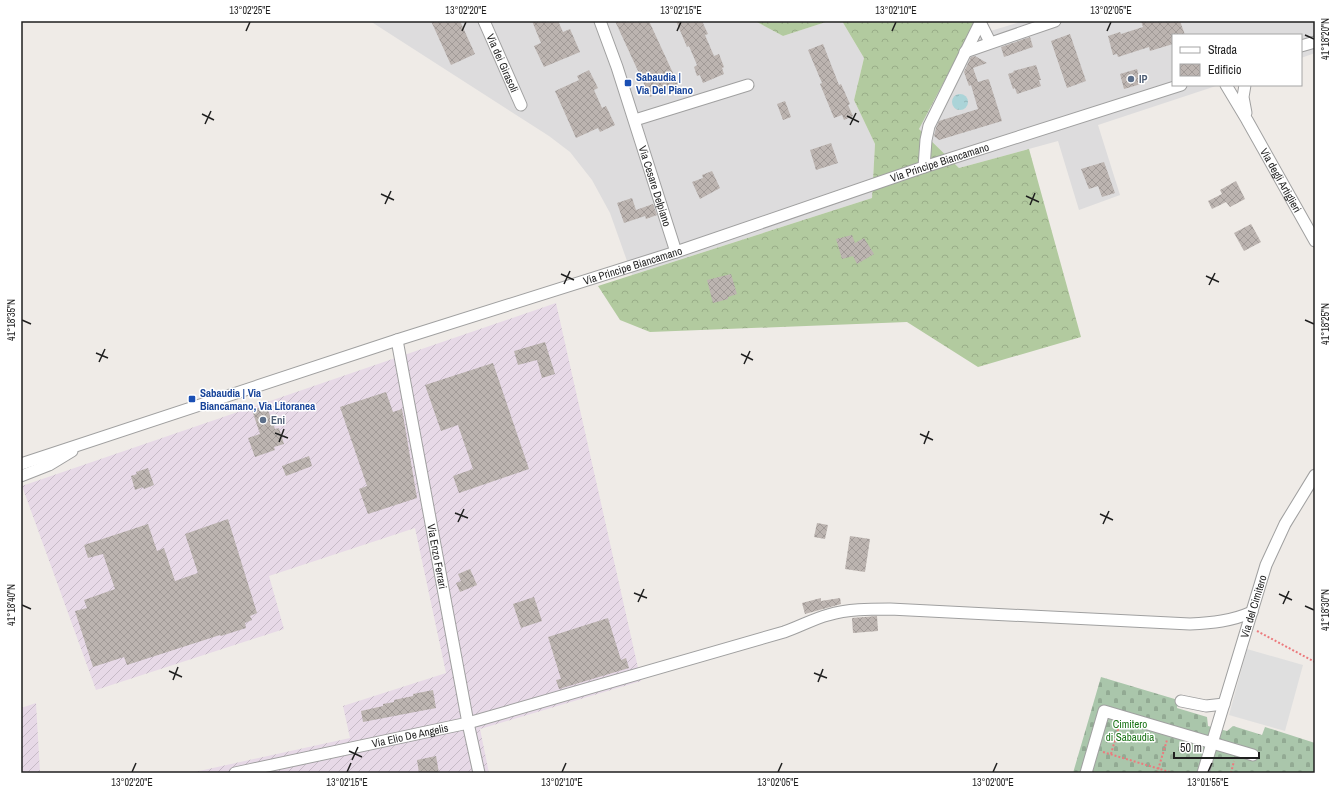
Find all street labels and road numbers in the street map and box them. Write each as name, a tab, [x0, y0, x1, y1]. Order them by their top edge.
street label: Via dei Girasoli	[483, 32, 522, 95]
street label: Via Principe Biancamano	[889, 140, 991, 185]
street label: Via Cesare Delpiano	[636, 144, 674, 228]
street label: Via degli Artiglieri	[1257, 146, 1305, 215]
street label: Via Principe Biancamano	[581, 243, 684, 288]
street label: Via Enzo Ferrari	[424, 523, 450, 590]
street label: Via del Cimitero	[1237, 573, 1270, 640]
street label: Via Elio De Angelis	[371, 720, 450, 750]

